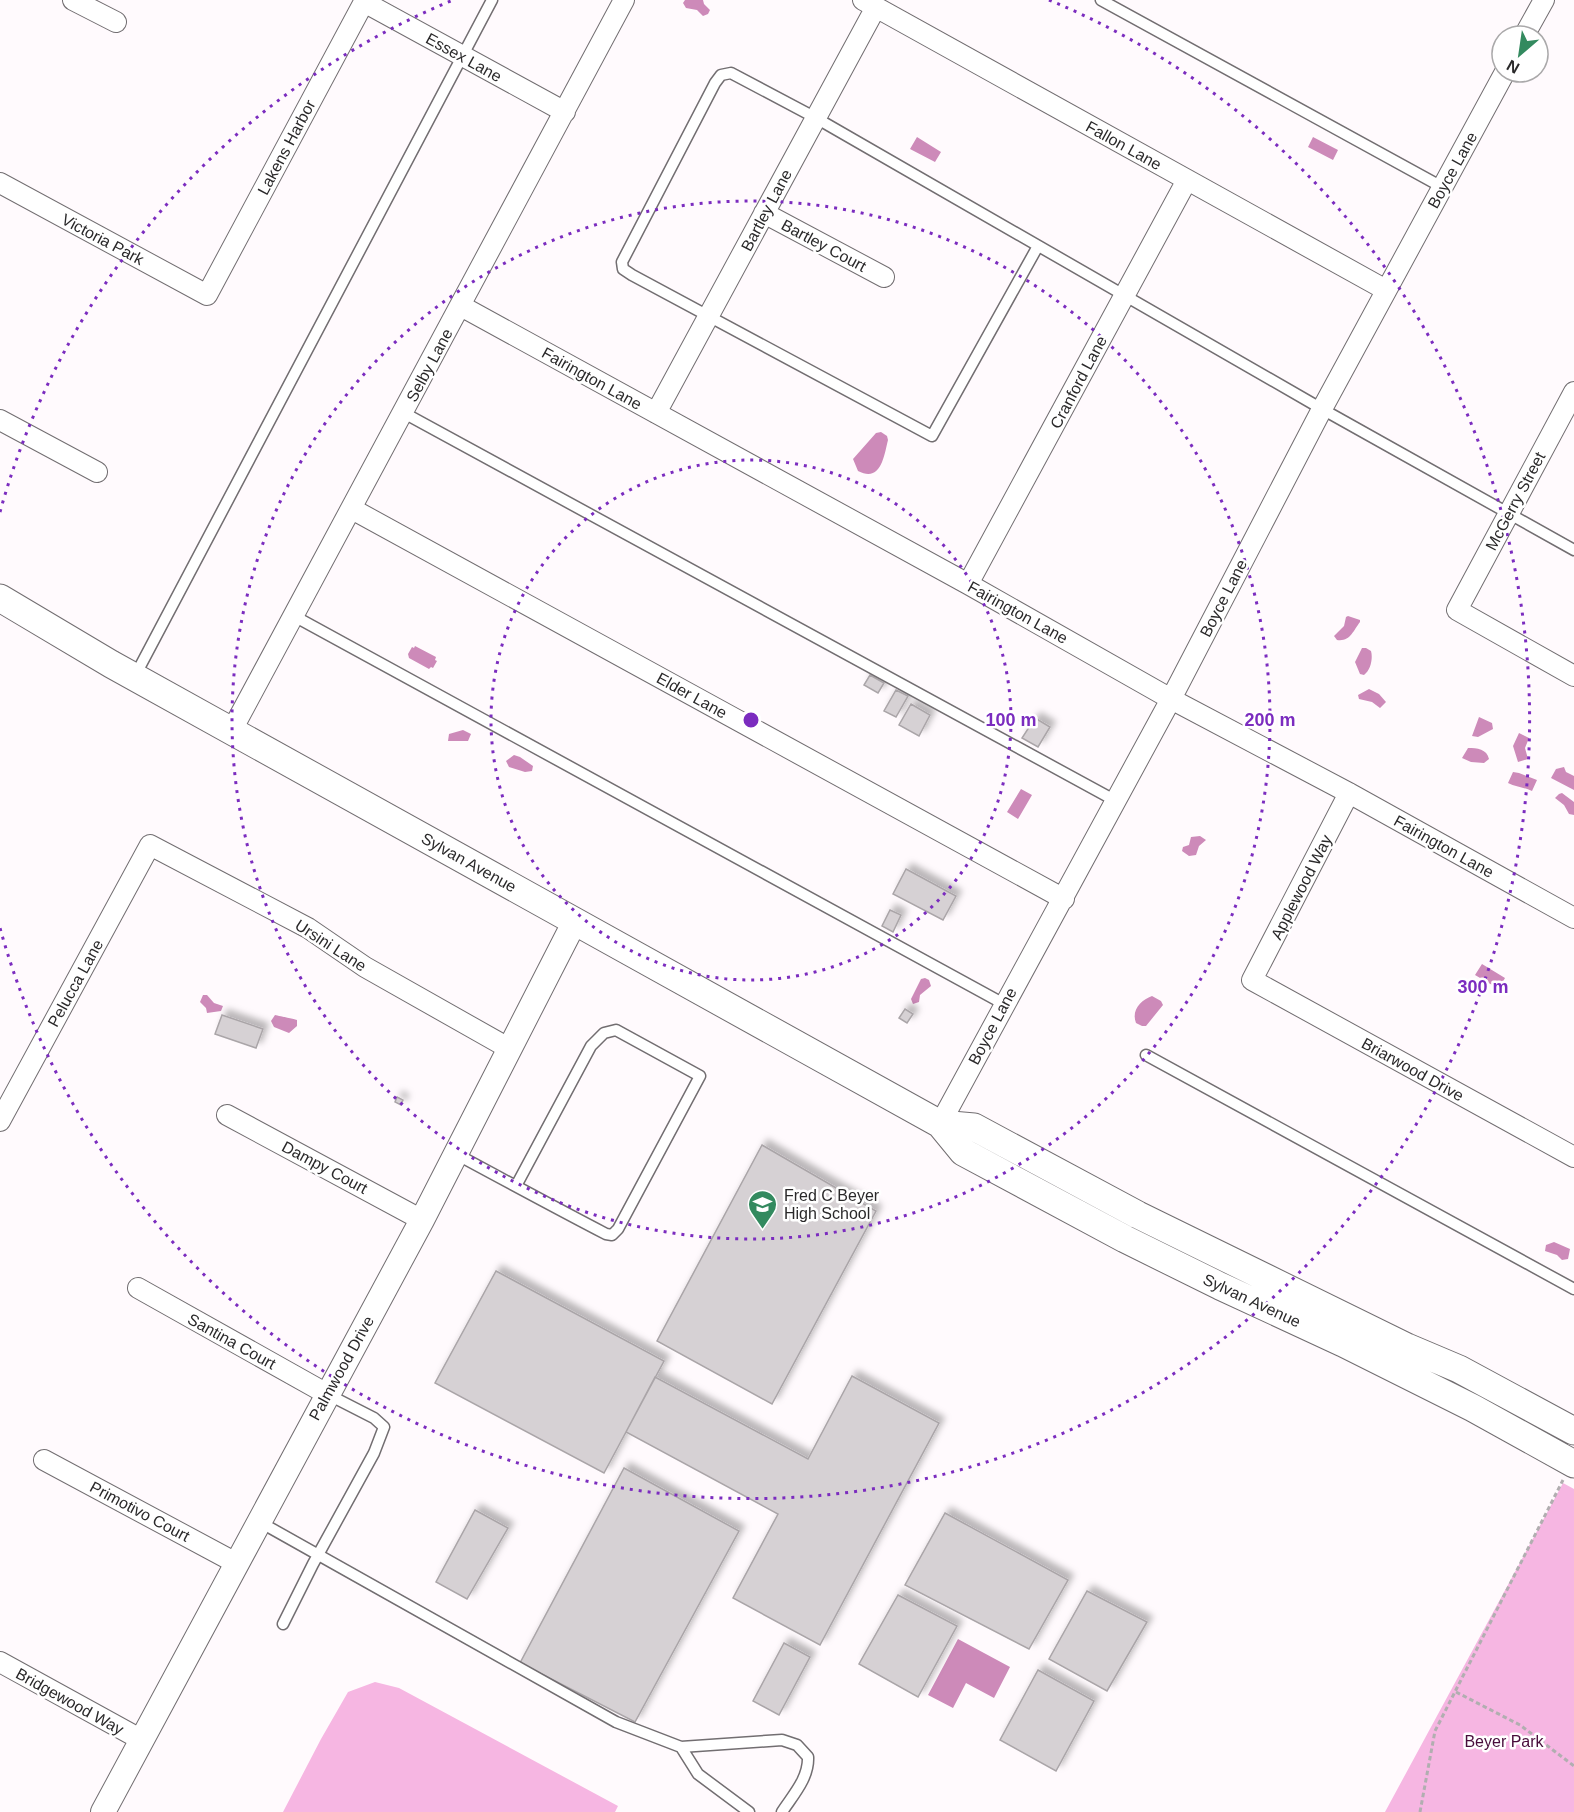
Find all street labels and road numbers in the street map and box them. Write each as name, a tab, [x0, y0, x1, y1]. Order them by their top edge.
street label: Essex Lane	[423, 30, 505, 85]
street label: Lakens Harbor	[254, 96, 319, 198]
street label: Fallon Lane	[1083, 118, 1165, 173]
street label: Boyce Lane	[1425, 129, 1480, 211]
street label: Bartley Lane	[738, 166, 795, 254]
street label: Victoria Park	[59, 211, 148, 269]
street label: Bartley Court	[779, 216, 869, 275]
street label: Selby Lane	[403, 326, 456, 405]
street label: Cranford Lane	[1047, 333, 1110, 431]
street label: Fairington Lane	[539, 344, 645, 413]
street label: McGerry Street	[1482, 449, 1549, 553]
street label: Boyce Lane	[1197, 557, 1250, 640]
street label: Fairington Lane	[965, 578, 1071, 647]
street label: Elder Lane	[654, 669, 730, 722]
street label: Fairington Lane	[1391, 812, 1497, 881]
street label: Sylvan Avenue	[418, 829, 519, 896]
street label: Applewood Way	[1268, 832, 1335, 942]
street label: Ursini Lane	[292, 916, 369, 975]
street label: Pelucca Lane	[44, 937, 106, 1030]
street label: Boyce Lane	[965, 985, 1020, 1068]
street label: Briarwood Drive	[1359, 1034, 1467, 1105]
street label: Dampy Court	[279, 1138, 371, 1197]
street label: Sylvan Avenue	[1200, 1270, 1303, 1331]
street label: Santina Court	[185, 1310, 279, 1373]
street label: Palmwood Drive	[306, 1313, 377, 1423]
street label: Primotivo Court	[87, 1478, 193, 1545]
street label: Bridgewood Way	[13, 1665, 127, 1738]

